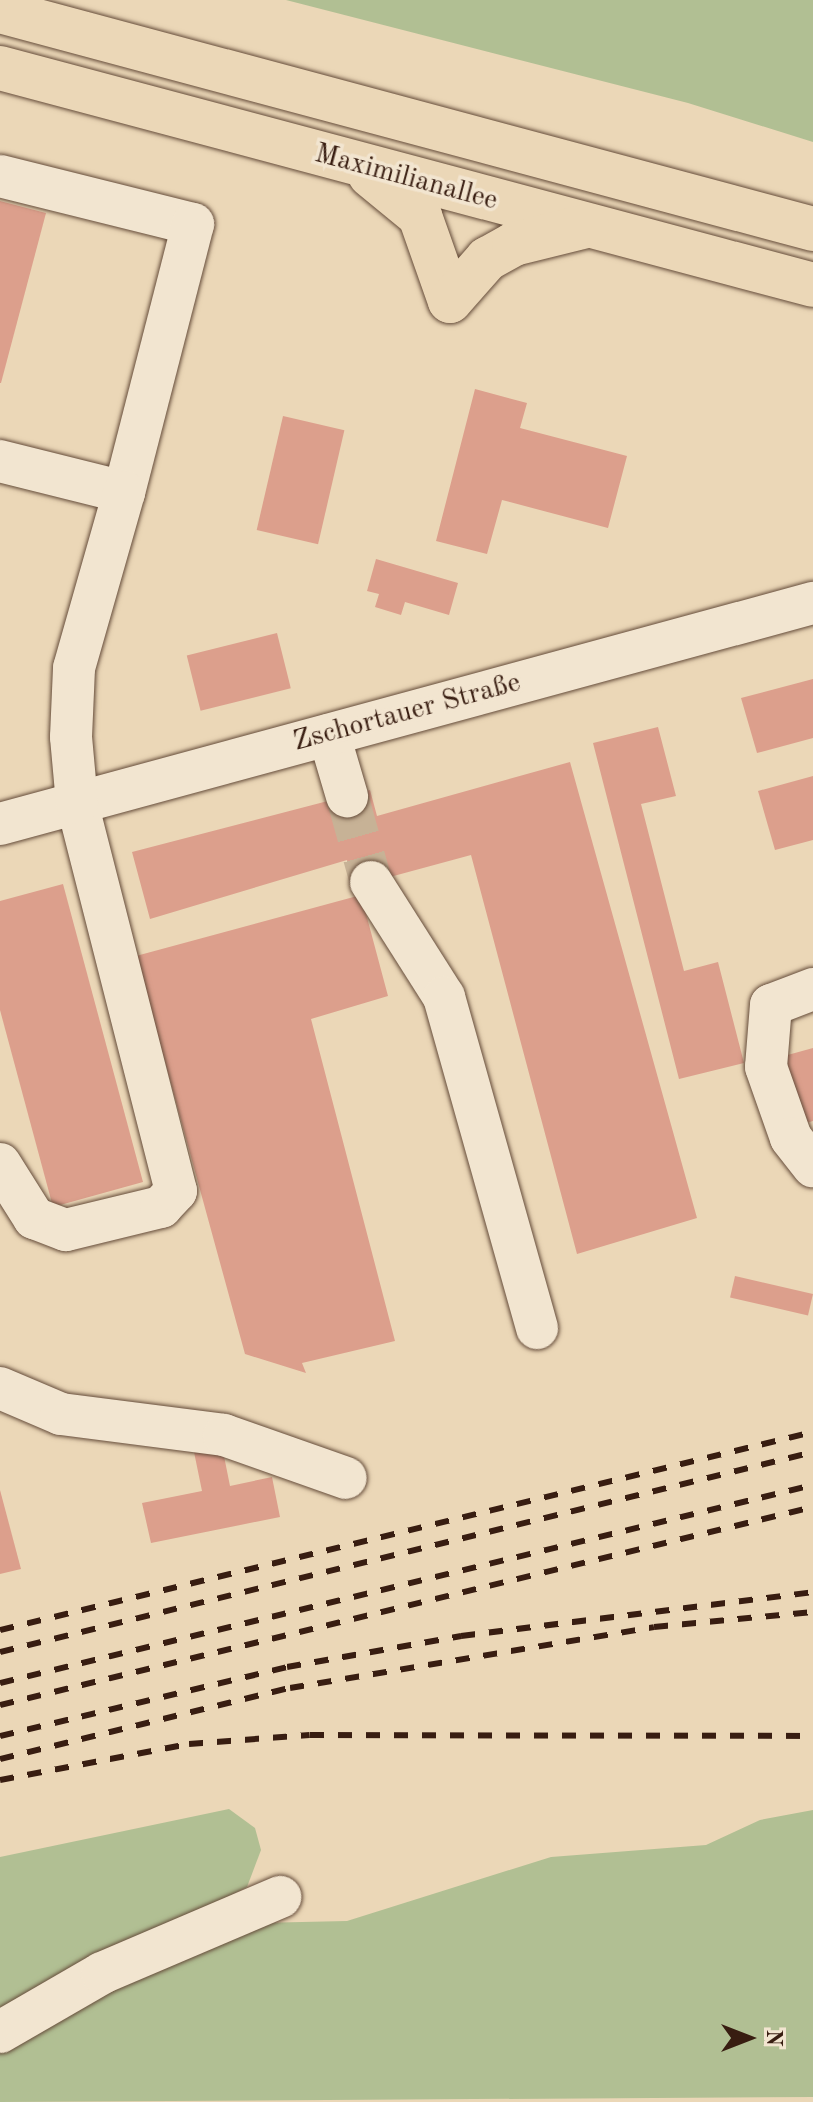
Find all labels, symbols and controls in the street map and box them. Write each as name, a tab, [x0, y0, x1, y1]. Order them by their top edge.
street label: Maximilianallee	[311, 137, 501, 219]
street label: Zschortauer Straße	[290, 666, 524, 760]
north arrow	[709, 1998, 789, 2078]
text: N	[762, 2030, 784, 2046]

